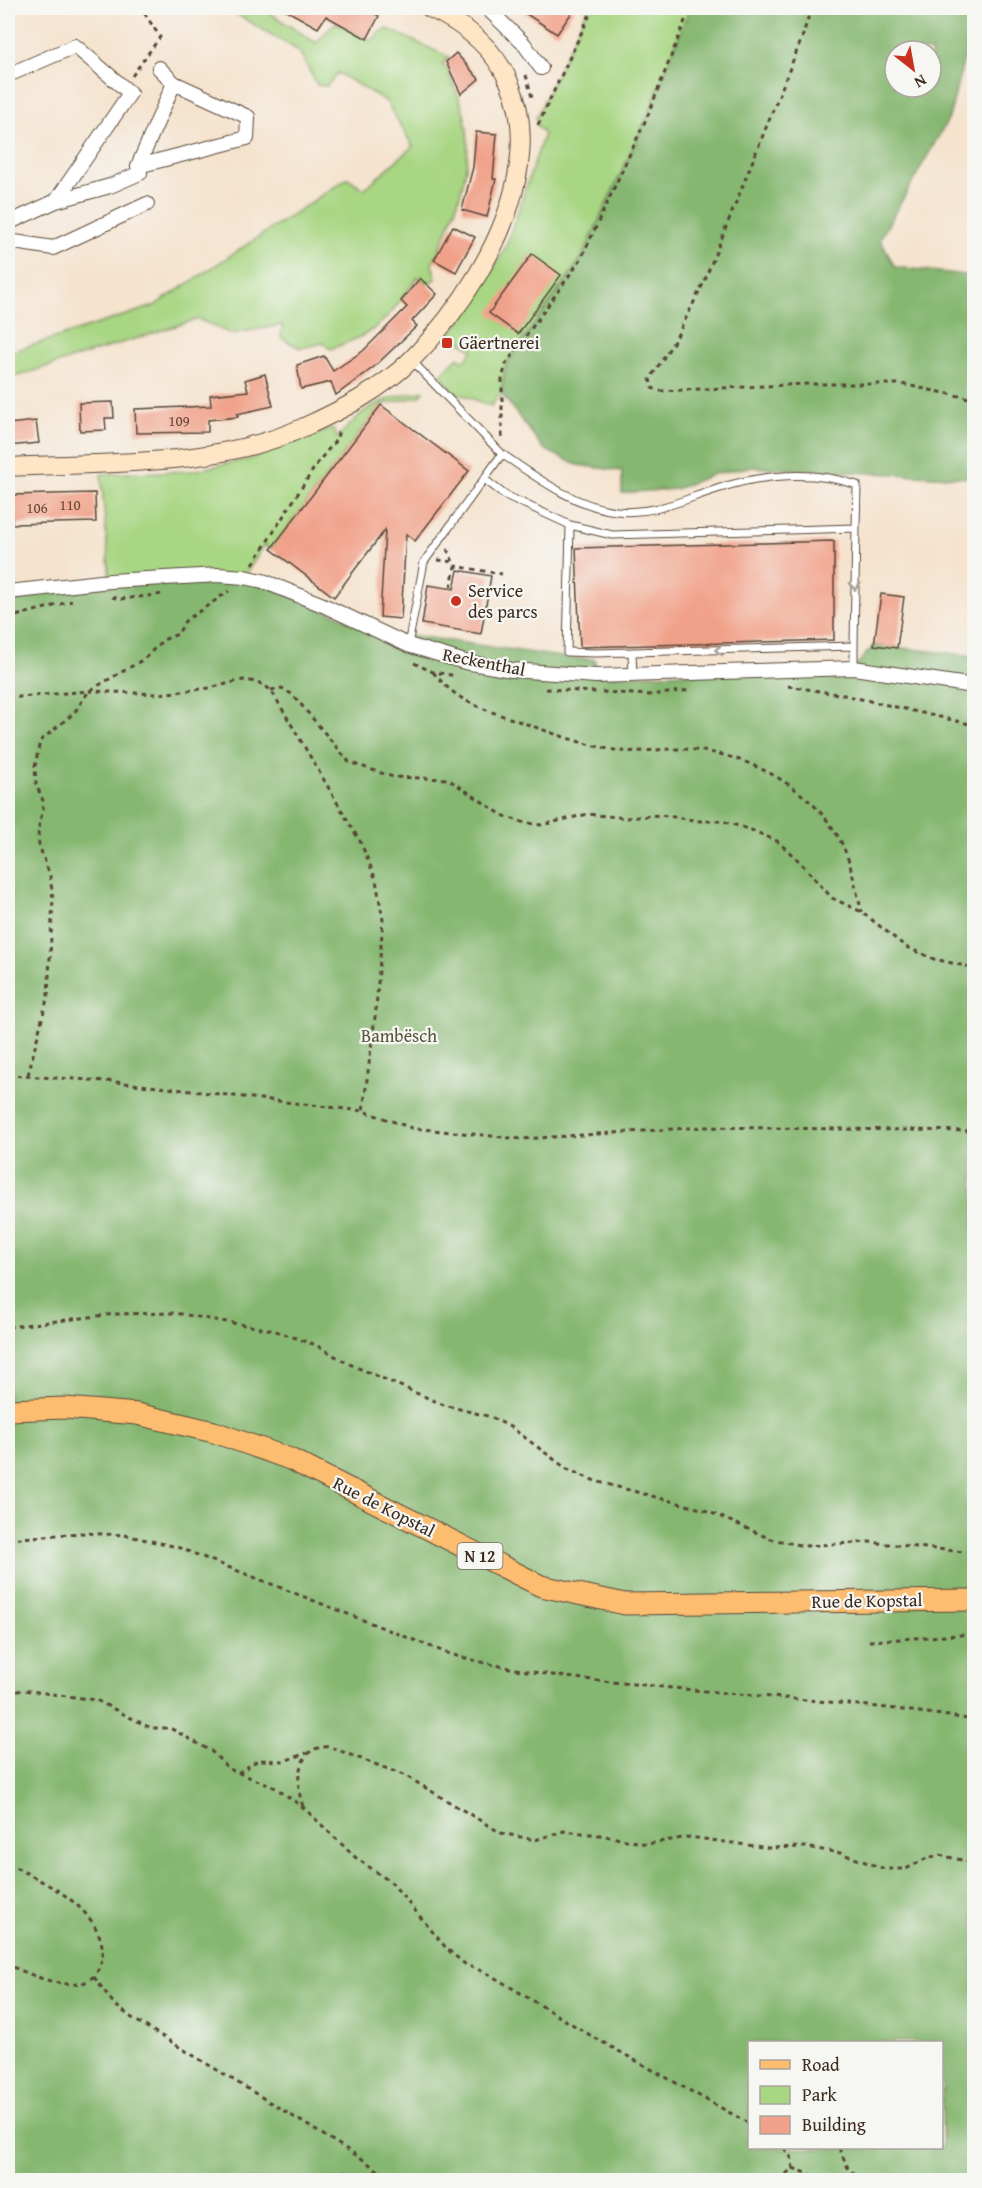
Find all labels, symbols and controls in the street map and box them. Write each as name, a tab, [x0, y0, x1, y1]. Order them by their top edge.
north arrow	[883, 39, 943, 99]
text: N	[910, 69, 931, 95]
place label: Gäertnerei	[459, 329, 540, 356]
marker: Gäertnerei	[440, 336, 454, 350]
house number: 109	[168, 410, 190, 431]
house number: 110	[59, 494, 81, 515]
house number: 106	[26, 497, 48, 518]
place label: Service des parcs	[468, 577, 538, 625]
one-way arrow	[849, 582, 861, 591]
marker: Service des parcs	[449, 594, 463, 608]
street label: Reckenthal	[440, 640, 528, 683]
one-way arrow	[714, 643, 723, 656]
park label: Bambësch	[361, 1022, 437, 1049]
street label: Rue de Kopstal	[329, 1469, 440, 1544]
road number: N 12	[458, 1543, 502, 1569]
street label: Rue de Kopstal	[811, 1586, 923, 1615]
legend	[748, 2041, 943, 2149]
text: Road	[802, 2051, 840, 2078]
text: Park	[802, 2081, 838, 2108]
text: Building	[802, 2111, 866, 2138]

